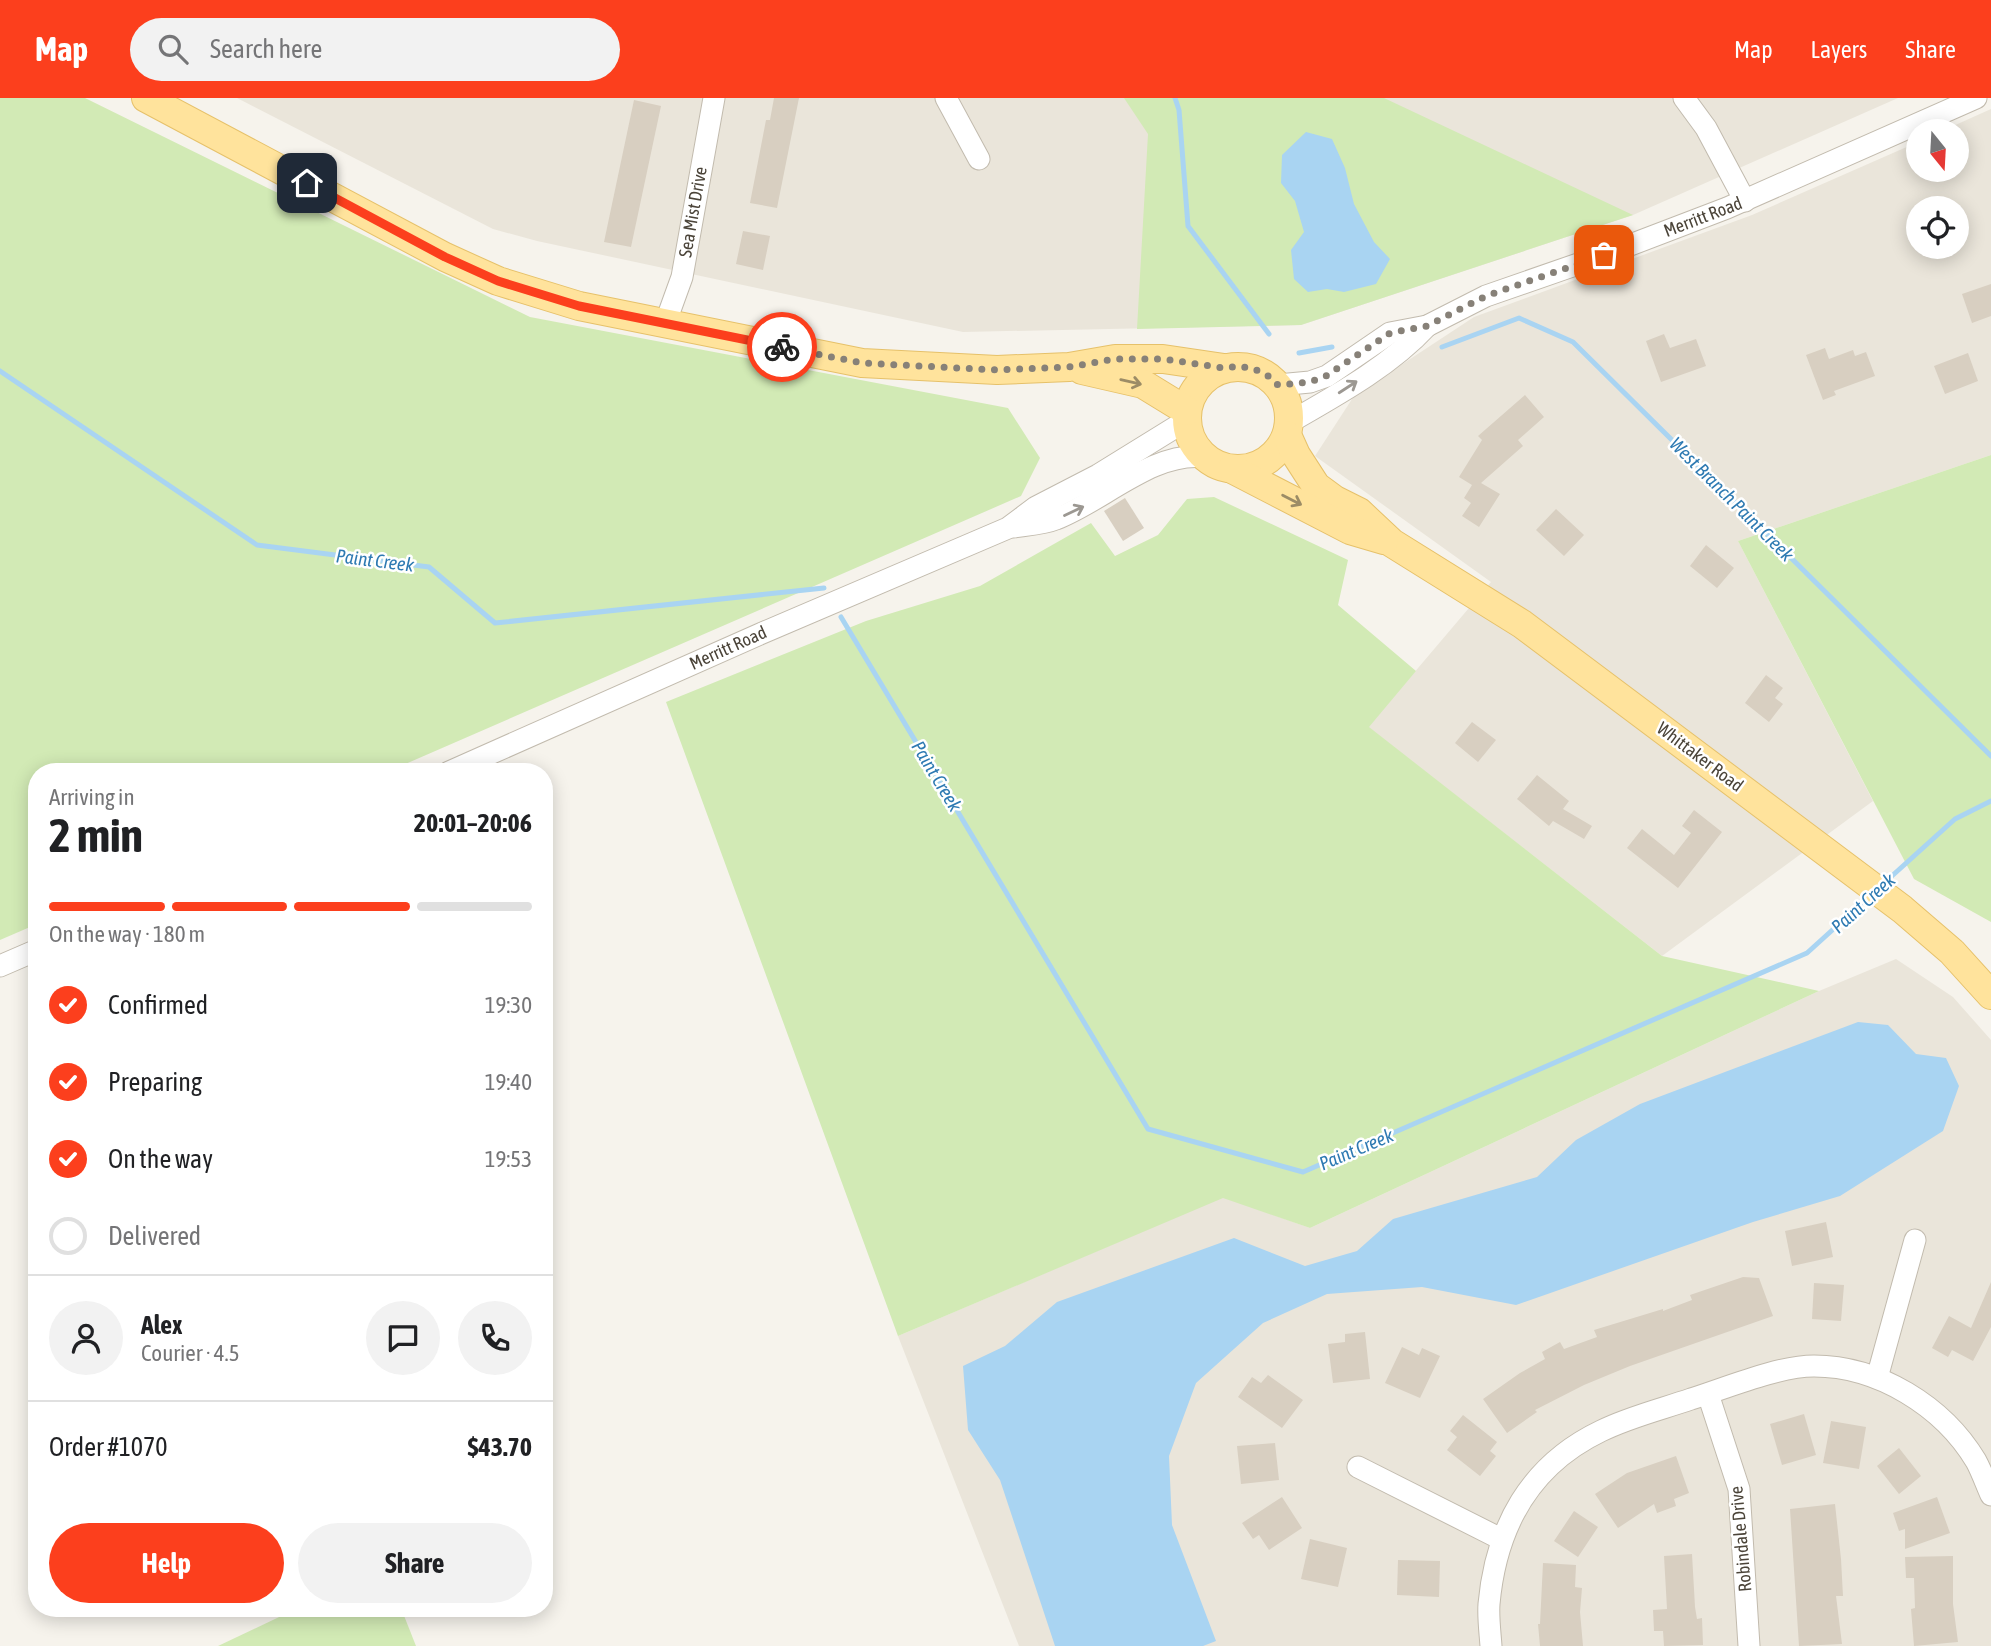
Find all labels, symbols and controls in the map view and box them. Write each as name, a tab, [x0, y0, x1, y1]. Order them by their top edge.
search box	[130, 18, 620, 81]
text: Map	[35, 30, 88, 68]
icon: search	[154, 30, 192, 68]
text: Search here	[210, 34, 322, 64]
text: Map	[1734, 36, 1773, 63]
text: Layers	[1811, 36, 1867, 63]
text: Share	[1905, 36, 1956, 63]
north arrow	[1906, 119, 1969, 182]
map controls	[1906, 119, 1969, 259]
pin	[277, 153, 337, 213]
icon: home	[288, 164, 326, 202]
street label: Sea Mist Drive	[674, 165, 711, 259]
street label: Merritt Road	[1661, 192, 1745, 241]
button: locate	[1906, 196, 1969, 259]
pin	[1574, 225, 1634, 285]
icon: bag	[1585, 236, 1623, 274]
courier	[747, 312, 817, 382]
icon: bike	[763, 328, 801, 366]
one-way arrow	[1119, 375, 1142, 389]
one-way arrow	[1338, 379, 1357, 394]
water label: West Branch Paint Creek	[1666, 433, 1799, 566]
one-way arrow	[1281, 494, 1302, 508]
one-way arrow	[1063, 504, 1084, 517]
water label: Paint Creek	[335, 544, 416, 576]
street label: Merritt Road	[686, 621, 770, 674]
street label: Whittaker Road	[1653, 717, 1748, 796]
water label: Paint Creek	[907, 737, 967, 816]
text: Arriving in	[49, 784, 135, 810]
text: 20:01–20:06	[414, 808, 532, 838]
text: 2 min	[49, 809, 143, 862]
water label: Paint Creek	[1826, 868, 1900, 937]
text: On the way · 180 m	[49, 921, 205, 947]
icon: check	[49, 986, 87, 1024]
text: Confirmed	[108, 990, 208, 1020]
text: 19:30	[485, 992, 532, 1018]
icon: check	[49, 1063, 87, 1101]
text: Preparing	[108, 1067, 202, 1097]
text: 19:40	[485, 1069, 532, 1095]
water label: Paint Creek	[1316, 1123, 1397, 1174]
icon: check	[49, 1140, 87, 1178]
text: On the way	[108, 1144, 213, 1174]
text: 19:53	[485, 1146, 532, 1172]
text: Delivered	[108, 1221, 201, 1251]
button: person	[49, 1301, 123, 1375]
button: chat	[366, 1301, 440, 1375]
button: phone	[458, 1301, 532, 1375]
text: Alex	[141, 1310, 182, 1340]
text: Courier · 4.5	[141, 1340, 240, 1366]
text: Order #1070	[49, 1432, 168, 1462]
text: $43.70	[468, 1432, 532, 1462]
street label: Robindale Drive	[1725, 1485, 1756, 1593]
button: Help	[49, 1523, 284, 1603]
button: Share	[298, 1523, 532, 1603]

